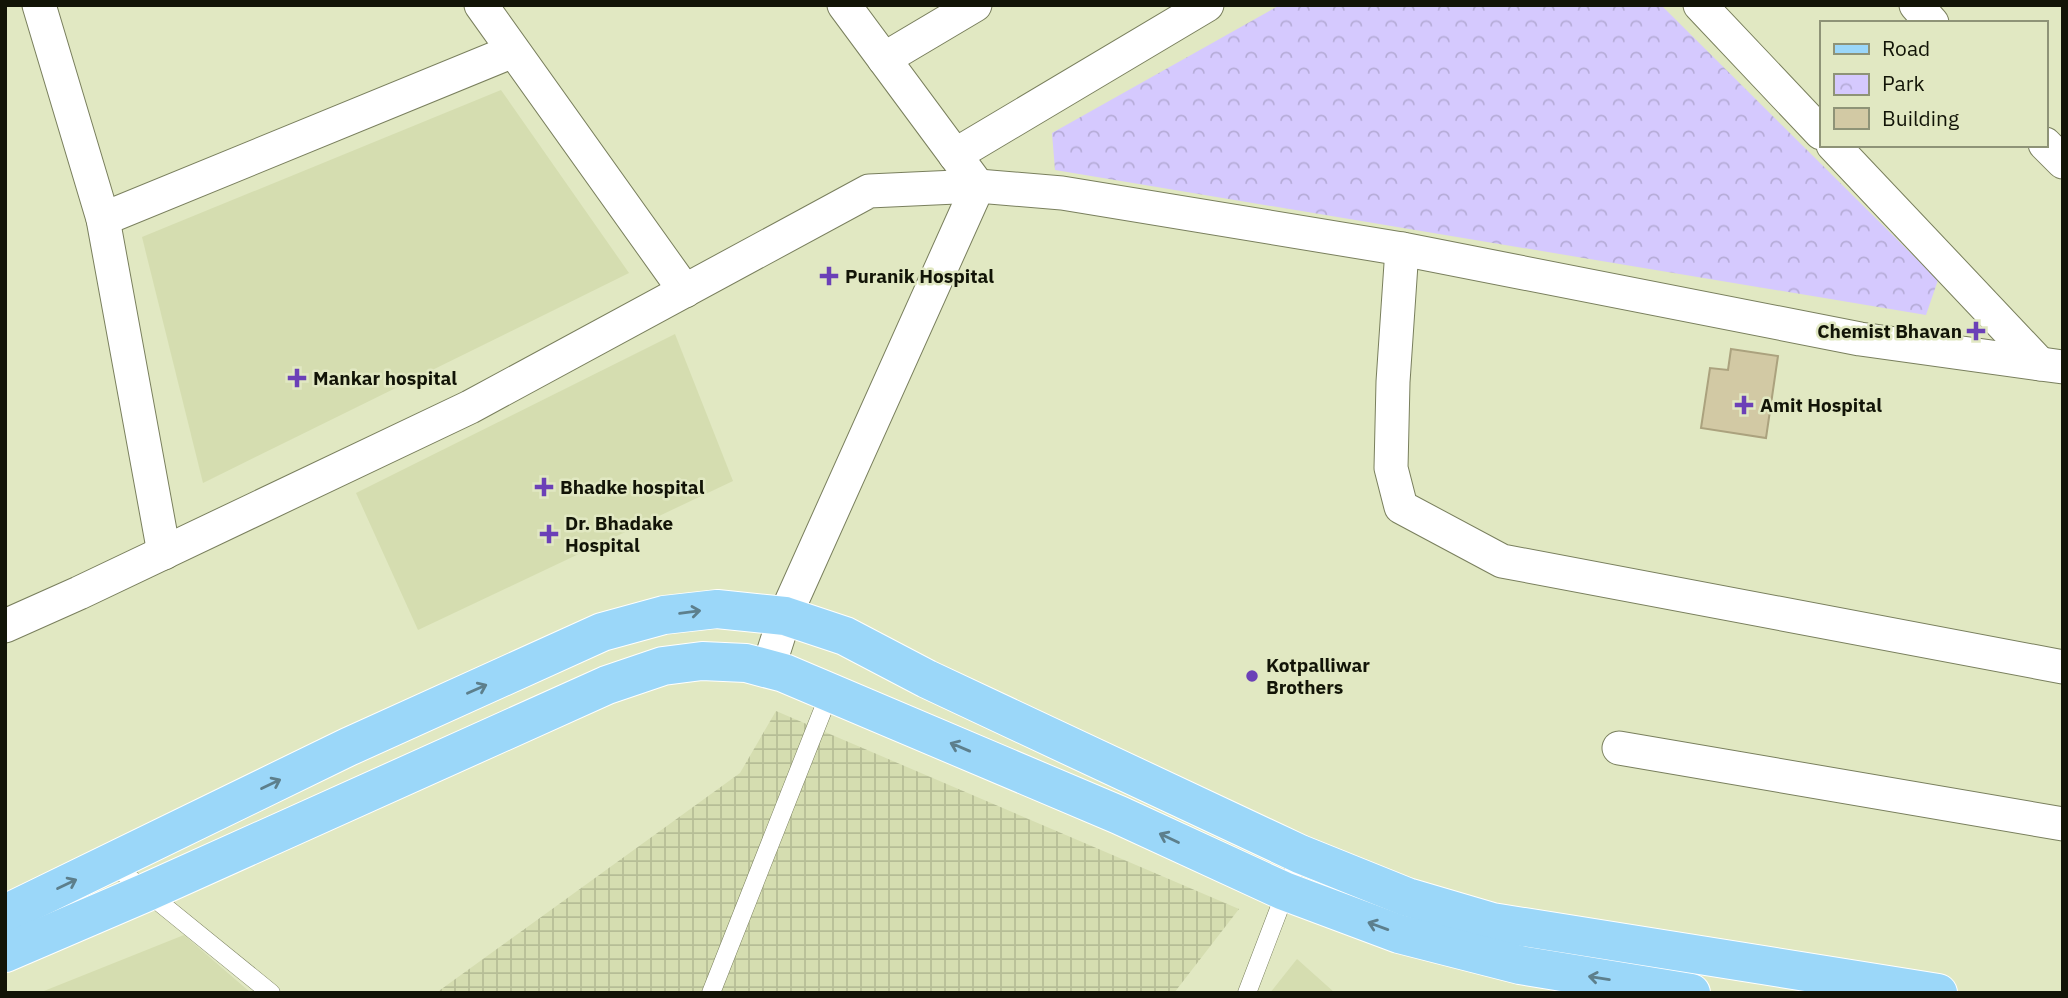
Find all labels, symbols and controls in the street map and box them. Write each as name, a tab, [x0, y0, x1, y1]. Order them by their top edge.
legend	[1820, 21, 2047, 147]
text: Road	[1882, 34, 1930, 62]
text: Park	[1882, 69, 1925, 97]
text: Building	[1882, 104, 1959, 132]
place label: Puranik Hospital	[845, 264, 994, 288]
marker: Puranik Hospital	[819, 266, 839, 286]
place label: Chemist Bhavan	[1817, 319, 1962, 343]
marker: Chemist Bhavan	[1968, 323, 1984, 339]
place label: Mankar hospital	[313, 366, 457, 390]
marker: Mankar hospital	[287, 368, 307, 388]
place label: Amit Hospital	[1760, 393, 1882, 417]
marker: Amit Hospital	[1734, 395, 1754, 415]
place label: Bhadke hospital	[560, 475, 705, 499]
marker: Bhadke hospital	[534, 477, 554, 497]
place label: Dr. Bhadake Hospital	[565, 511, 673, 557]
marker: Dr. Bhadake Hospital	[539, 524, 559, 544]
one-way arrow	[678, 605, 701, 618]
place label: Kotpalliwar Brothers	[1266, 653, 1370, 699]
marker: Kotpalliwar Brothers	[1244, 668, 1260, 684]
one-way arrow	[466, 682, 487, 695]
one-way arrow	[950, 740, 971, 753]
one-way arrow	[260, 777, 281, 791]
one-way arrow	[1159, 831, 1180, 844]
one-way arrow	[56, 877, 77, 891]
one-way arrow	[1368, 919, 1390, 931]
one-way arrow	[1589, 971, 1611, 984]

